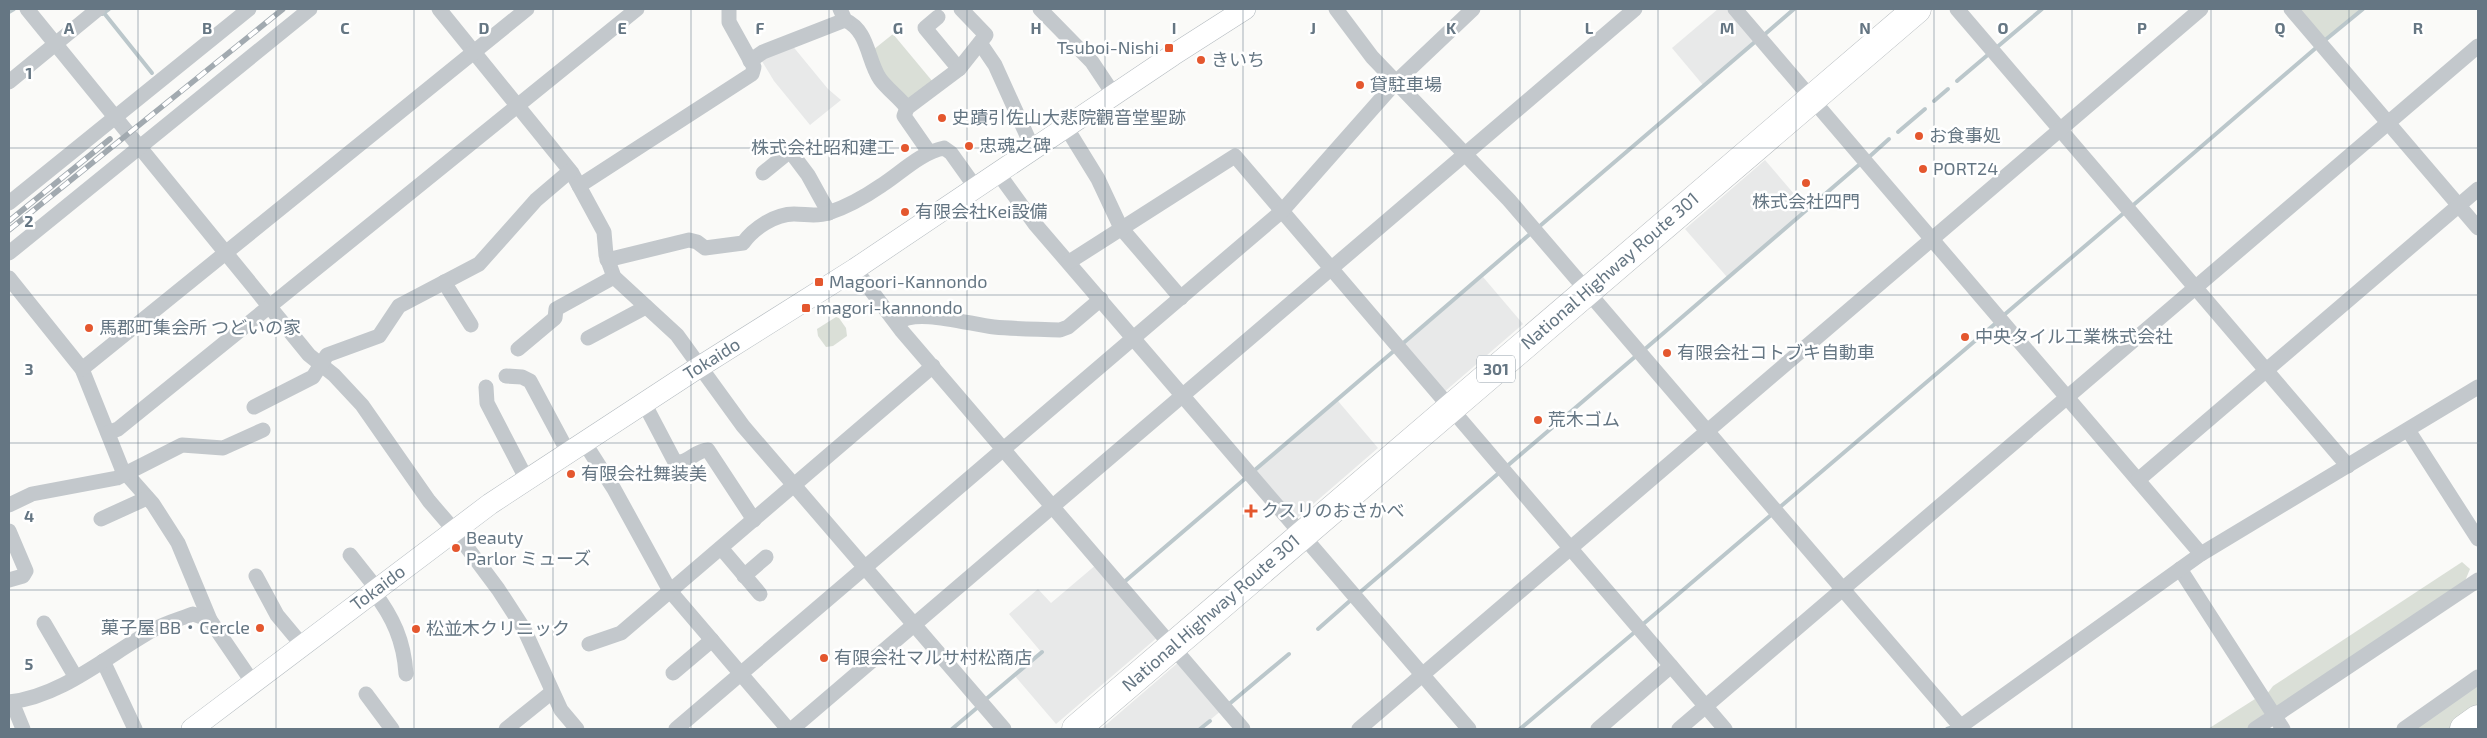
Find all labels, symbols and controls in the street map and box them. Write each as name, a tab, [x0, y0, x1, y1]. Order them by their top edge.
text: A	[64, 18, 75, 37]
text: B	[202, 18, 212, 37]
text: C	[340, 18, 350, 37]
text: D	[479, 18, 490, 37]
text: E	[617, 18, 627, 37]
text: F	[756, 18, 765, 37]
text: G	[893, 18, 903, 37]
text: H	[1030, 18, 1042, 37]
text: I	[1172, 18, 1176, 37]
text: J	[1310, 18, 1316, 37]
text: K	[1446, 18, 1457, 37]
text: L	[1585, 18, 1594, 37]
text: M	[1720, 18, 1734, 37]
text: N	[1859, 18, 1871, 37]
text: O	[1997, 18, 2009, 37]
text: P	[2137, 18, 2147, 37]
text: Q	[2274, 18, 2286, 38]
text: R	[2413, 18, 2423, 37]
place label: Tsuboi-Nishi	[1057, 36, 1159, 58]
marker: Tsuboi-Nishi	[1163, 42, 1175, 54]
place label: きいち	[1211, 48, 1265, 70]
marker: きいち	[1195, 54, 1207, 66]
text: 1	[26, 63, 32, 82]
place label: 貸駐車場	[1370, 73, 1442, 95]
marker: 貸駐車場	[1354, 79, 1366, 91]
place label: 史蹟引佐山大悲院觀音堂聖跡	[952, 106, 1186, 128]
marker: 史蹟引佐山大悲院觀音堂聖跡	[936, 112, 948, 124]
place label: お食事処	[1929, 124, 2001, 146]
marker: お食事処	[1913, 130, 1925, 142]
place label: 忠魂之碑	[979, 134, 1051, 156]
place label: 株式会社昭和建工	[751, 136, 895, 158]
marker: 忠魂之碑	[963, 140, 975, 152]
marker: 株式会社昭和建工	[899, 142, 911, 154]
place label: PORT24	[1933, 157, 1998, 179]
marker: PORT24	[1917, 163, 1929, 175]
marker: 株式会社四門	[1800, 177, 1812, 189]
street label: National Highway Route 301	[1516, 187, 1703, 353]
place label: 株式会社四門	[1752, 190, 1860, 212]
place label: 有限会社Kei設備	[915, 200, 1048, 222]
marker: 有限会社Kei設備	[899, 206, 911, 218]
text: 2	[24, 211, 34, 230]
place label: Magoori-Kannondo	[829, 270, 988, 292]
marker: Magoori-Kannondo	[813, 276, 825, 288]
place label: magori-kannondo	[816, 296, 963, 318]
marker: magori-kannondo	[800, 302, 812, 314]
place label: 馬郡町集会所 つどいの家	[99, 316, 301, 338]
marker: 馬郡町集会所 つどいの家	[83, 322, 95, 334]
place label: 中央タイル工業株式会社	[1975, 325, 2173, 347]
marker: 中央タイル工業株式会社	[1959, 331, 1971, 343]
street label: Tokaido	[679, 332, 744, 384]
place label: 有限会社コトブキ自動車	[1677, 341, 1875, 363]
marker: 有限会社コトブキ自動車	[1661, 347, 1673, 359]
road number: 301	[1477, 356, 1515, 382]
text: 3	[24, 359, 34, 378]
place label: 荒木ゴム	[1548, 408, 1620, 430]
marker: 荒木ゴム	[1532, 414, 1544, 426]
place label: 有限会社舞装美	[581, 462, 707, 484]
marker: 有限会社舞装美	[565, 468, 577, 480]
place label: クスリのおさかべ	[1261, 499, 1404, 521]
marker: クスリのおさかべ	[1245, 505, 1257, 517]
text: 4	[24, 506, 34, 525]
place label: Beauty Parlor ミューズ	[466, 526, 591, 569]
street label: National Highway Route 301	[1117, 529, 1304, 695]
marker: Beauty Parlor ミューズ	[450, 542, 462, 554]
street label: Tokaido	[346, 560, 409, 615]
place label: 菓子屋 BB・Cercle	[101, 616, 250, 638]
place label: 松並木クリニック	[426, 617, 570, 639]
marker: 菓子屋 BB・Cercle	[254, 622, 266, 634]
marker: 松並木クリニック	[410, 623, 422, 635]
place label: 有限会社マルサ村松商店	[834, 646, 1032, 668]
marker: 有限会社マルサ村松商店	[818, 652, 830, 664]
text: 5	[25, 654, 34, 673]

